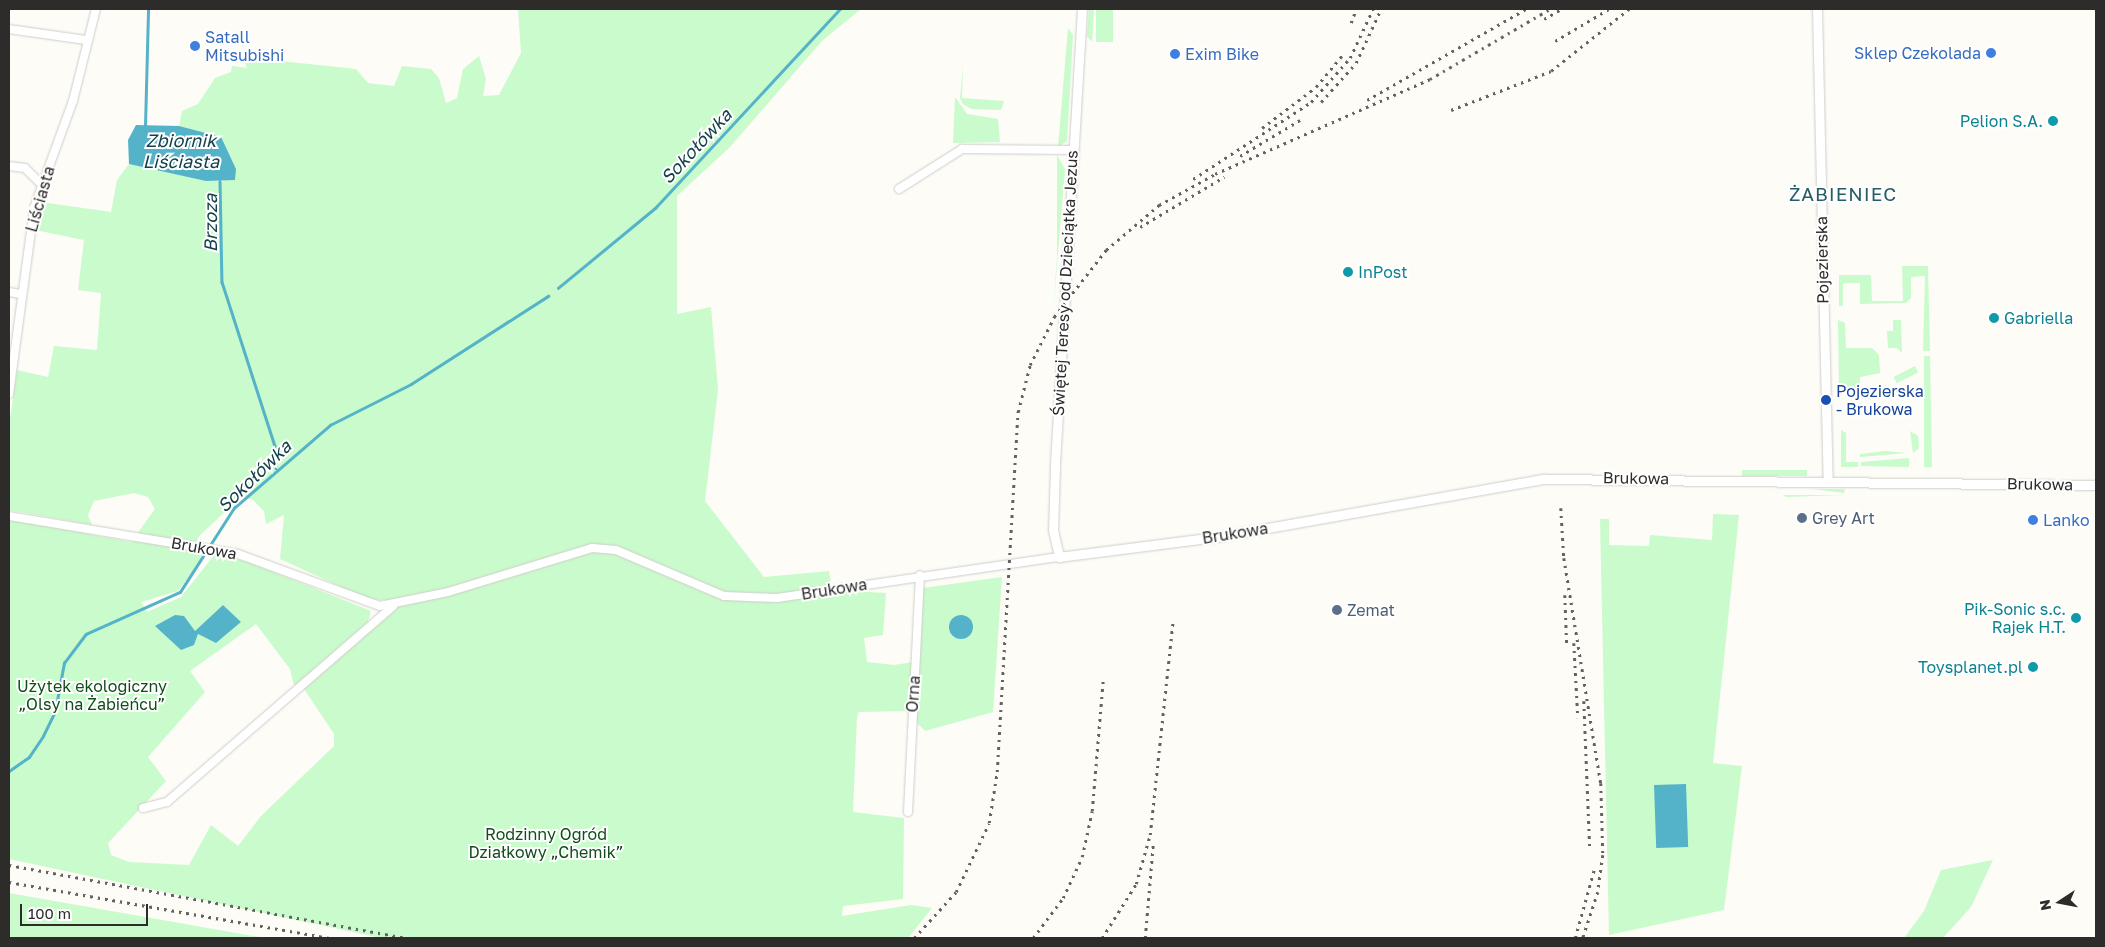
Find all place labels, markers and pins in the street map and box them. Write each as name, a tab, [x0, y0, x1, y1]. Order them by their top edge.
place label: Satall Mitsubishi	[205, 27, 284, 65]
marker: Satall Mitsubishi	[189, 40, 201, 52]
place label: Sklep Czekolada	[1854, 43, 1981, 63]
place label: Exim Bike	[1185, 44, 1259, 64]
marker: Sklep Czekolada	[1985, 47, 1997, 59]
marker: Exim Bike	[1169, 48, 1181, 60]
place label: Pelion S.A.	[1960, 111, 2043, 131]
marker: Pelion S.A.	[2047, 115, 2059, 127]
place label: InPost	[1358, 262, 1408, 282]
marker: InPost	[1342, 266, 1354, 278]
place label: Gabriella	[2004, 308, 2073, 328]
marker: Gabriella	[1988, 312, 2000, 324]
place label: Pojezierska - Brukowa	[1836, 381, 1924, 419]
marker: Pojezierska - Brukowa	[1820, 394, 1832, 406]
place label: Grey Art	[1812, 508, 1875, 528]
place label: Lanko	[2043, 510, 2089, 530]
marker: Grey Art	[1796, 512, 1808, 524]
marker: Lanko	[2027, 514, 2039, 526]
place label: Pik-Sonic s.c. Rajek H.T.	[1964, 599, 2066, 637]
place label: Zemat	[1347, 600, 1395, 620]
marker: Zemat	[1331, 604, 1343, 616]
marker: Pik-Sonic s.c. Rajek H.T.	[2070, 612, 2082, 624]
place label: Toysplanet.pl	[1918, 657, 2023, 677]
marker: Toysplanet.pl	[2027, 661, 2039, 673]

